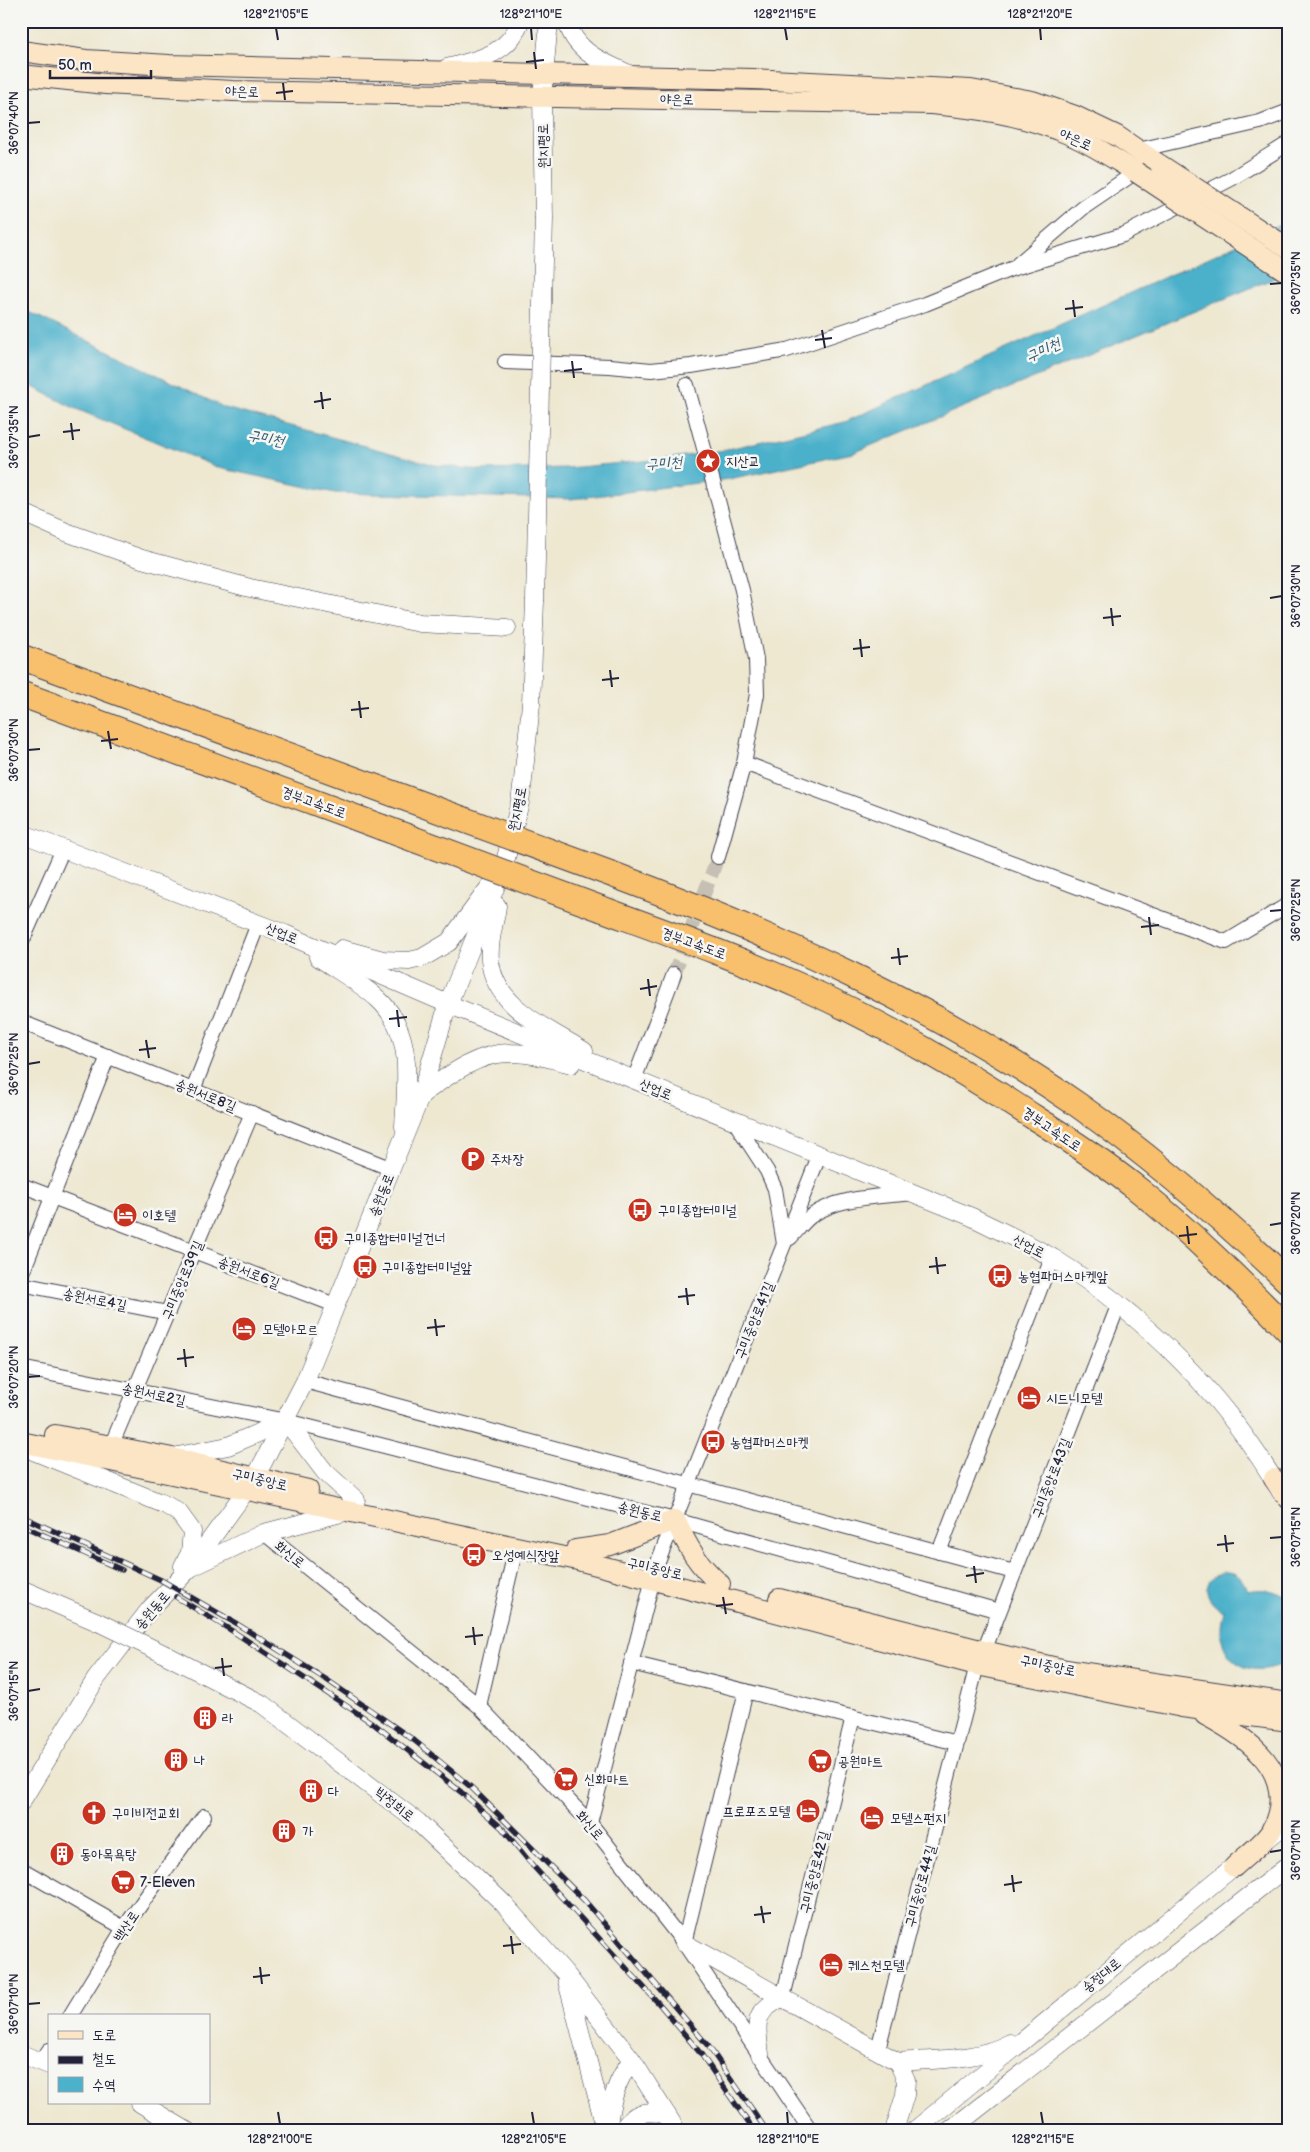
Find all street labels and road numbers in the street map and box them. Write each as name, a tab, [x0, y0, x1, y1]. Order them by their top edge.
street label: 야은로	[225, 82, 259, 101]
street label: 야은로	[660, 91, 694, 108]
street label: 원지평로	[535, 123, 552, 169]
street label: 야은로	[1057, 125, 1095, 154]
street label: 경부고속도로	[279, 783, 348, 822]
street label: 원지평로	[505, 785, 530, 833]
street label: 산업로	[263, 919, 301, 948]
street label: 경부고속도로	[659, 924, 728, 963]
street label: 산업로	[637, 1075, 675, 1104]
street label: 송원서로8길	[173, 1076, 240, 1116]
street label: 경부고속도로	[1019, 1103, 1084, 1155]
street label: 송원동로	[365, 1171, 398, 1219]
street label: 산업로	[1010, 1231, 1048, 1262]
street label: 구미중앙로39길	[158, 1237, 207, 1322]
street label: 송원서로6길	[215, 1253, 283, 1292]
street label: 구미중앙로41길	[731, 1279, 778, 1361]
street label: 송원서로4길	[61, 1285, 129, 1314]
street label: 송원서로2길	[121, 1379, 188, 1410]
street label: 구미중앙로43길	[1028, 1435, 1075, 1521]
street label: 구미중앙로	[231, 1465, 289, 1494]
street label: 송원동로	[616, 1498, 664, 1525]
street label: 화신로	[271, 1537, 308, 1572]
street label: 구미중앙로	[626, 1554, 684, 1583]
street label: 송원동로	[131, 1588, 174, 1633]
street label: 구미중앙로	[1019, 1651, 1077, 1680]
street label: 박정희로	[372, 1784, 418, 1825]
street label: 화신로	[572, 1807, 607, 1844]
street label: 구미중앙로42길	[796, 1828, 833, 1915]
street label: 구미중앙로44길	[901, 1842, 940, 1929]
street label: 백산로	[110, 1908, 143, 1945]
street label: 송정대로	[1078, 1955, 1124, 1996]

